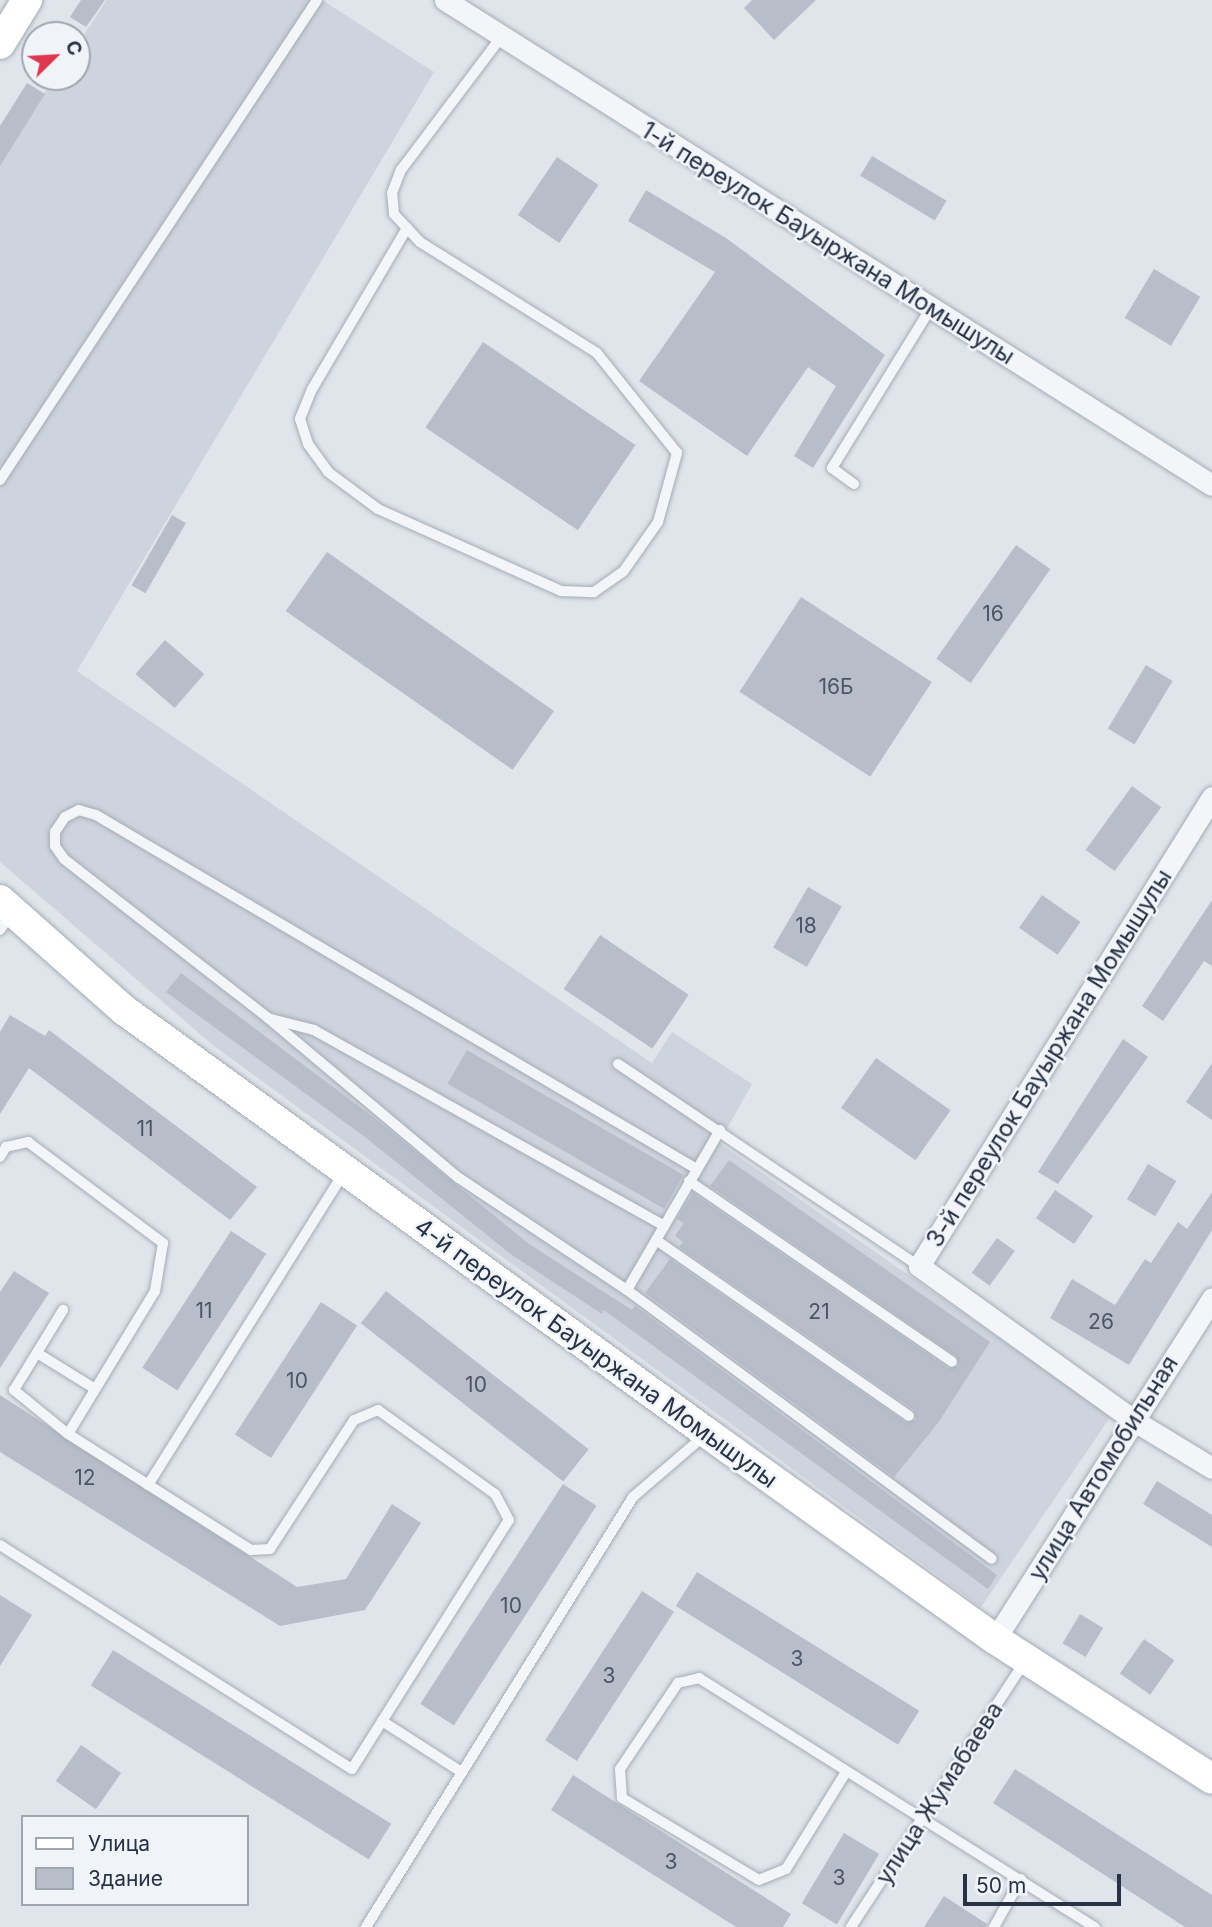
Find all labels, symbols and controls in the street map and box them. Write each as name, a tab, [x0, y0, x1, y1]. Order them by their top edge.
north arrow	[21, 21, 91, 91]
text: С	[60, 37, 87, 59]
street label: 1-й переулок Бауыржана Момышулы	[636, 115, 1020, 371]
house number: 16	[982, 601, 1004, 627]
house number: 16Б	[818, 674, 854, 700]
street label: 3-й переулок Бауыржана Момышулы	[920, 864, 1178, 1252]
house number: 18	[795, 913, 817, 939]
house number: 11	[136, 1116, 154, 1142]
street label: 4-й переулок Бауыржана Момышулы	[409, 1212, 783, 1494]
house number: 11	[195, 1298, 213, 1324]
house number: 21	[808, 1299, 830, 1325]
house number: 26	[1088, 1309, 1114, 1335]
street label: улица Автомобильная	[1022, 1350, 1184, 1586]
house number: 10	[286, 1368, 308, 1394]
house number: 10	[465, 1372, 487, 1398]
house number: 12	[74, 1465, 96, 1491]
house number: 10	[500, 1593, 522, 1619]
house number: 3	[791, 1646, 803, 1672]
house number: 3	[603, 1663, 615, 1689]
street label: улица Жумабаева	[869, 1696, 1009, 1890]
legend	[21, 1815, 248, 1906]
text: Улица	[88, 1831, 150, 1856]
house number: 3	[665, 1849, 677, 1875]
scale bar	[967, 1860, 1124, 1904]
house number: 3	[833, 1865, 845, 1891]
text: Здание	[88, 1866, 163, 1891]
text: 50 m	[976, 1873, 1026, 1898]

